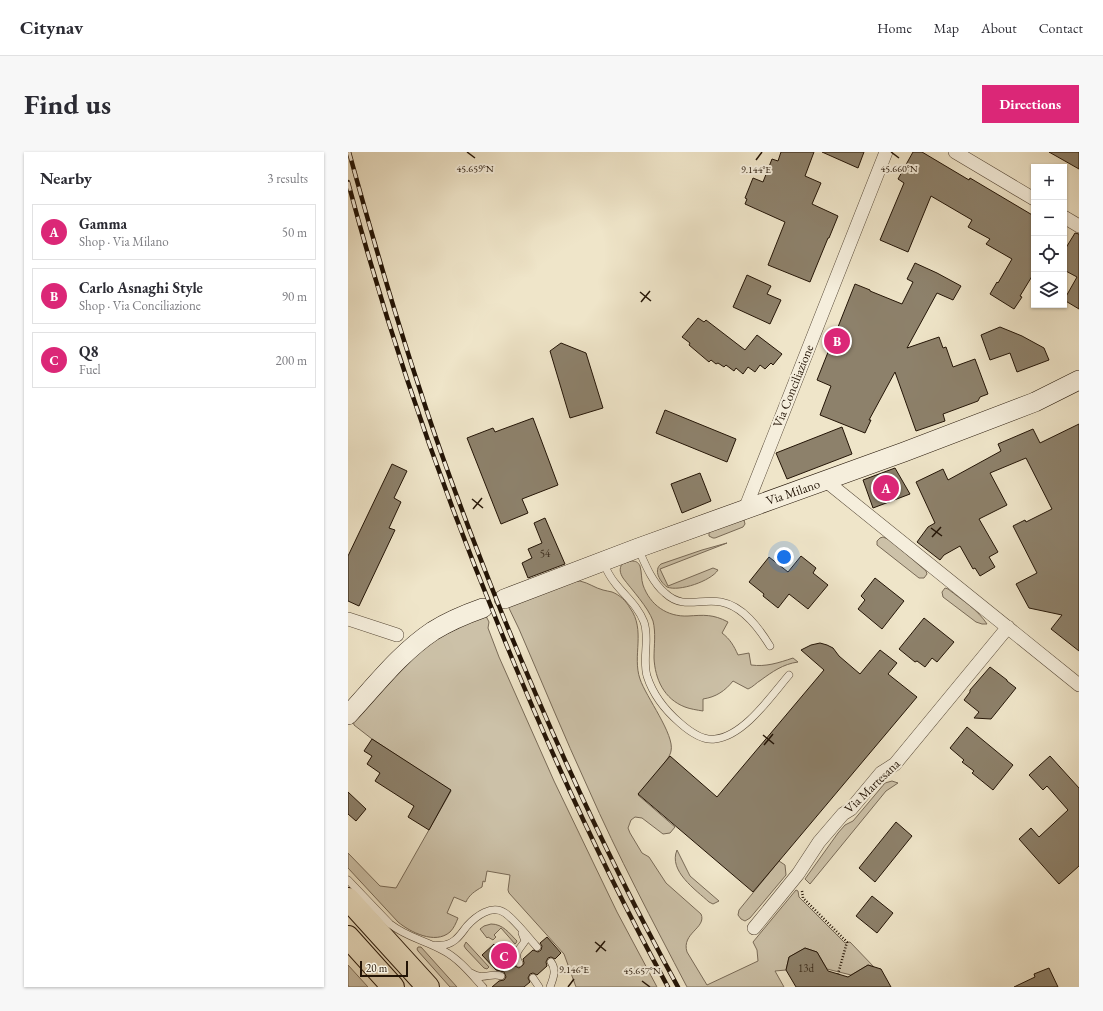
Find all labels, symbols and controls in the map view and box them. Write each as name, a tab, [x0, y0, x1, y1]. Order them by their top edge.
text: Citynav	[20, 15, 83, 40]
text: Home	[877, 19, 912, 37]
text: Map	[934, 19, 959, 37]
text: About	[981, 19, 1017, 37]
text: Contact	[1039, 19, 1083, 37]
button: Directions	[982, 85, 1079, 123]
text: Find us	[24, 86, 111, 122]
text: 45.659°N	[456, 162, 494, 175]
text: 45.660°N	[880, 162, 918, 175]
text: 9.144°E	[741, 163, 771, 176]
map controls	[1031, 164, 1067, 308]
button: +	[1031, 164, 1067, 200]
text: Nearby	[40, 167, 92, 189]
text: 3 results	[267, 170, 308, 187]
button: −	[1031, 200, 1067, 236]
text: Gamma	[79, 214, 127, 233]
text: A	[49, 224, 59, 241]
text: 50 m	[282, 224, 307, 241]
text: Shop · Via Milano	[79, 233, 169, 250]
button: locate	[1031, 236, 1067, 272]
button: layers	[1031, 272, 1067, 308]
text: Carlo Asnaghi Style	[79, 278, 203, 297]
text: B	[50, 288, 58, 305]
text: 90 m	[282, 288, 307, 305]
text: Shop · Via Conciliazione	[79, 297, 201, 314]
pin: B	[824, 326, 850, 356]
text: Q8	[79, 342, 98, 361]
street label: Via Conciliazione	[769, 342, 817, 430]
text: C	[49, 352, 59, 369]
text: 200 m	[276, 352, 307, 369]
text: Fuel	[79, 361, 101, 378]
pin: A	[873, 473, 899, 503]
street label: Via Milano	[764, 475, 822, 509]
house number: 54	[540, 546, 551, 560]
your location	[774, 547, 794, 567]
street label: Via Martesana	[841, 755, 904, 817]
pin: C	[491, 941, 517, 971]
scale bar	[360, 959, 408, 978]
text: 20 m	[366, 961, 387, 975]
house number: 13d	[798, 961, 814, 975]
text: 9.146°E	[559, 963, 589, 976]
text: 45.657°N	[623, 964, 661, 977]

